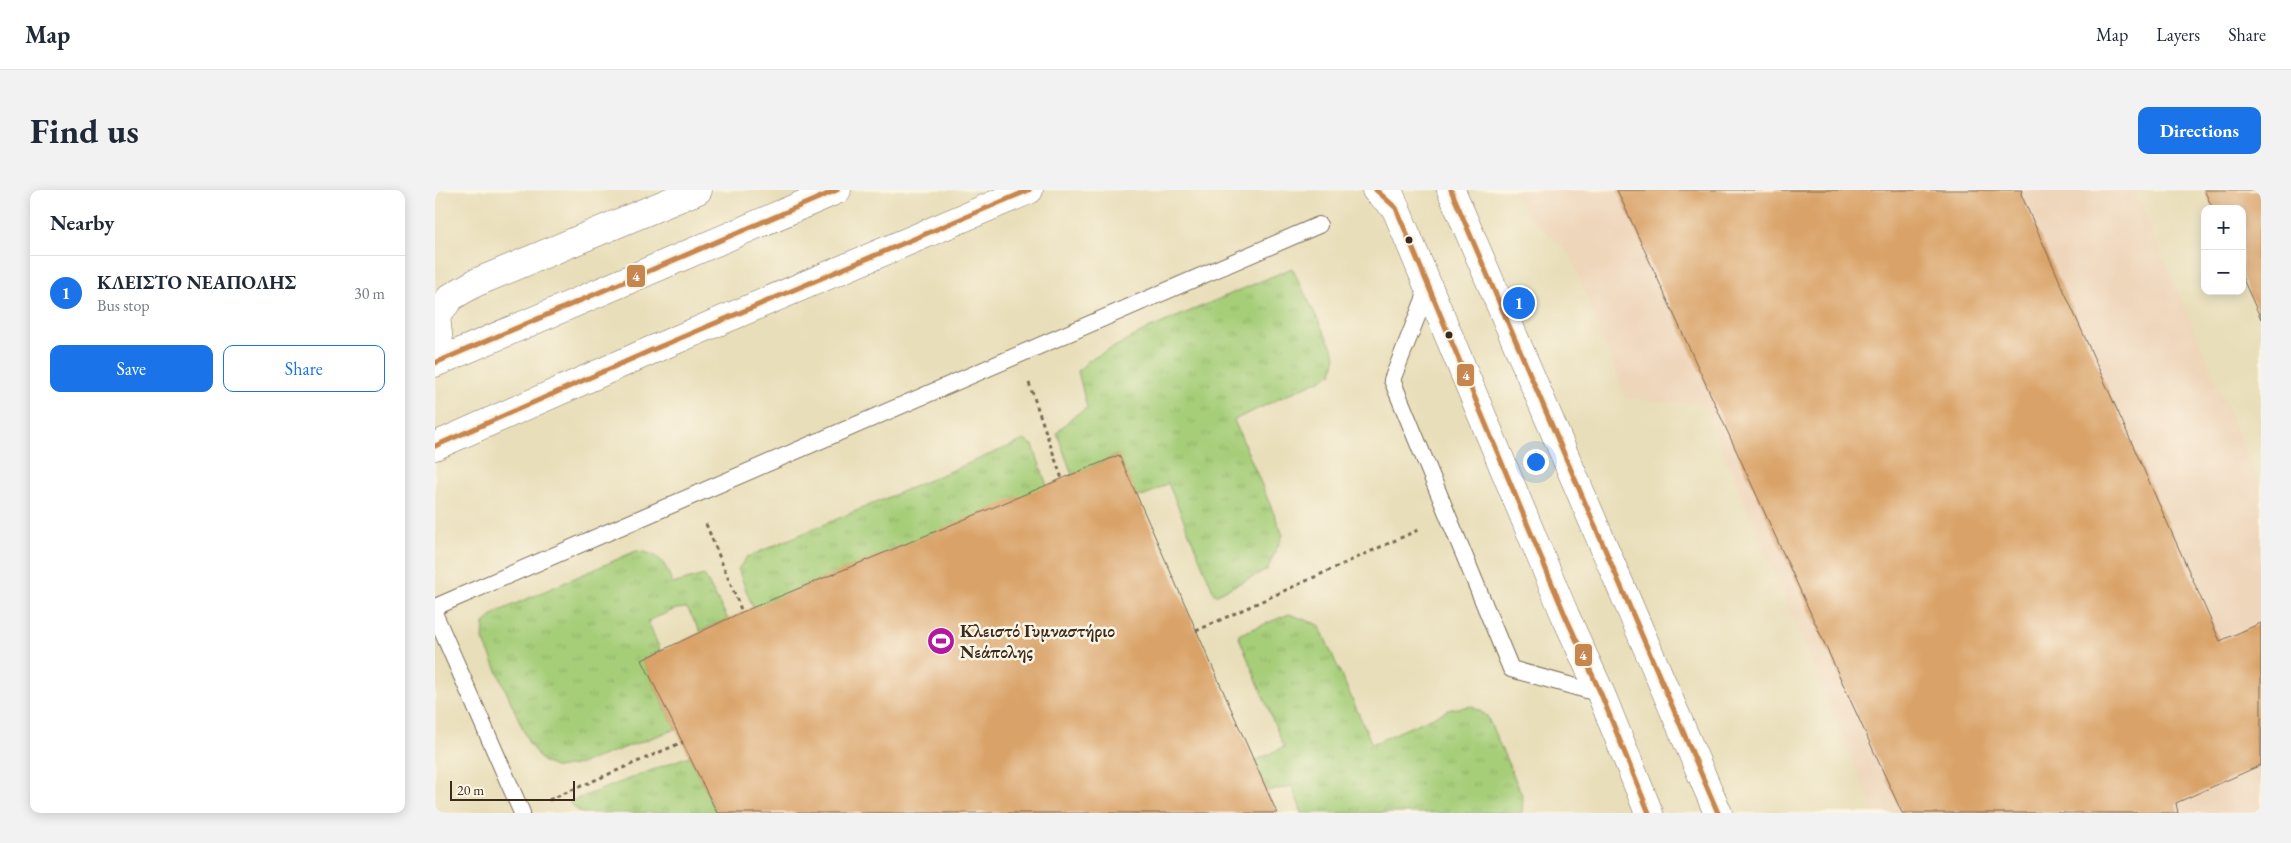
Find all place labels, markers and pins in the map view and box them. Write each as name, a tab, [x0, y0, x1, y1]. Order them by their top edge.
unlabelled marker	[1404, 235, 1414, 245]
pin: 1	[1503, 284, 1535, 322]
unlabelled marker	[1444, 330, 1454, 340]
place label: Κλειστό Γυμναστήριο Νεάπολης	[960, 619, 1115, 663]
sports icon: Κλειστό Γυμναστήριο Νεάπολης	[926, 626, 956, 656]

